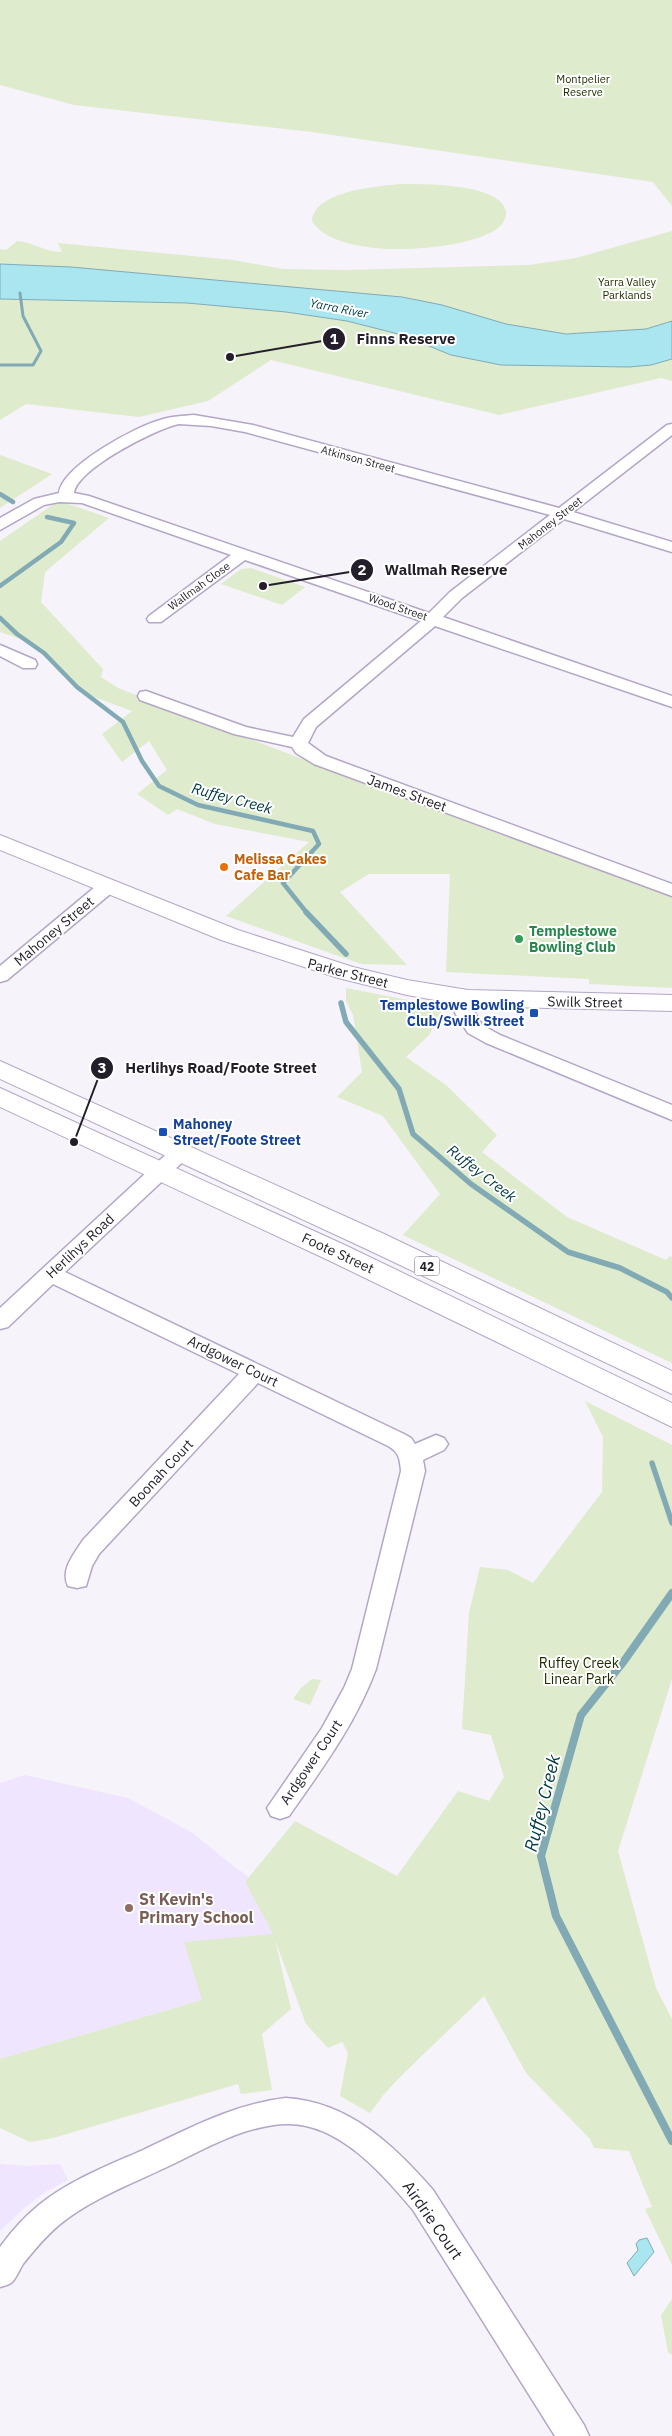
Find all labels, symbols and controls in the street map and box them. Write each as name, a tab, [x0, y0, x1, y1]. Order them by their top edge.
park label: Montpelier Reserve	[556, 72, 610, 99]
park label: Yarra Valley Parklands	[598, 275, 657, 302]
water label: Yarra River	[309, 295, 370, 321]
callout: Finns Reserve	[321, 324, 465, 354]
text: 1	[329, 329, 339, 348]
text: Finns Reserve	[357, 329, 455, 348]
street label: Atkinson Street	[319, 442, 397, 476]
street label: Mahoney Street	[515, 493, 585, 552]
callout: Wallmah Reserve	[349, 555, 517, 585]
street label: Wallmah Close	[165, 559, 233, 613]
text: 2	[357, 560, 367, 579]
text: Wallmah Reserve	[385, 560, 507, 579]
street label: Wood Street	[367, 590, 429, 624]
street label: James Street	[365, 770, 449, 816]
water label: Ruffey Creek	[190, 778, 275, 818]
place label: Melissa Cakes Cafe Bar	[234, 850, 327, 884]
marker: Melissa Cakes Cafe Bar	[218, 861, 230, 873]
street label: Mahoney Street	[10, 892, 98, 970]
place label: Templestowe Bowling Club	[529, 922, 617, 956]
marker: Templestowe Bowling Club	[513, 933, 525, 945]
street label: Parker Street	[306, 954, 390, 992]
street label: Swilk Street	[547, 992, 623, 1012]
place label: Templestowe Bowling Club/Swilk Street	[380, 996, 524, 1030]
marker: Templestowe Bowling Club/Swilk Street	[528, 1007, 540, 1019]
callout: Herlihys Road/Foote Street	[90, 1053, 326, 1083]
text: 3	[97, 1058, 107, 1077]
text: Herlihys Road/Foote Street	[125, 1058, 317, 1077]
place label: Mahoney Street/Foote Street	[173, 1115, 301, 1149]
marker: Mahoney Street/Foote Street	[157, 1126, 169, 1138]
water label: Ruffey Creek	[444, 1140, 521, 1206]
street label: Herlihys Road	[42, 1210, 118, 1282]
street label: Foote Street	[299, 1228, 377, 1278]
road number: 42	[414, 1256, 440, 1276]
street label: Ardgower Court	[185, 1331, 281, 1391]
street label: Boonah Court	[125, 1435, 197, 1511]
park label: Ruffey Creek Linear Park	[539, 1654, 620, 1688]
street label: Ardgower Court	[276, 1716, 346, 1808]
water label: Ruffey Creek	[519, 1752, 565, 1854]
place label: St Kevin's Primary School	[139, 1889, 254, 1927]
marker: St Kevin's Primary School	[123, 1902, 135, 1914]
street label: Airdrie Court	[399, 2177, 467, 2263]

